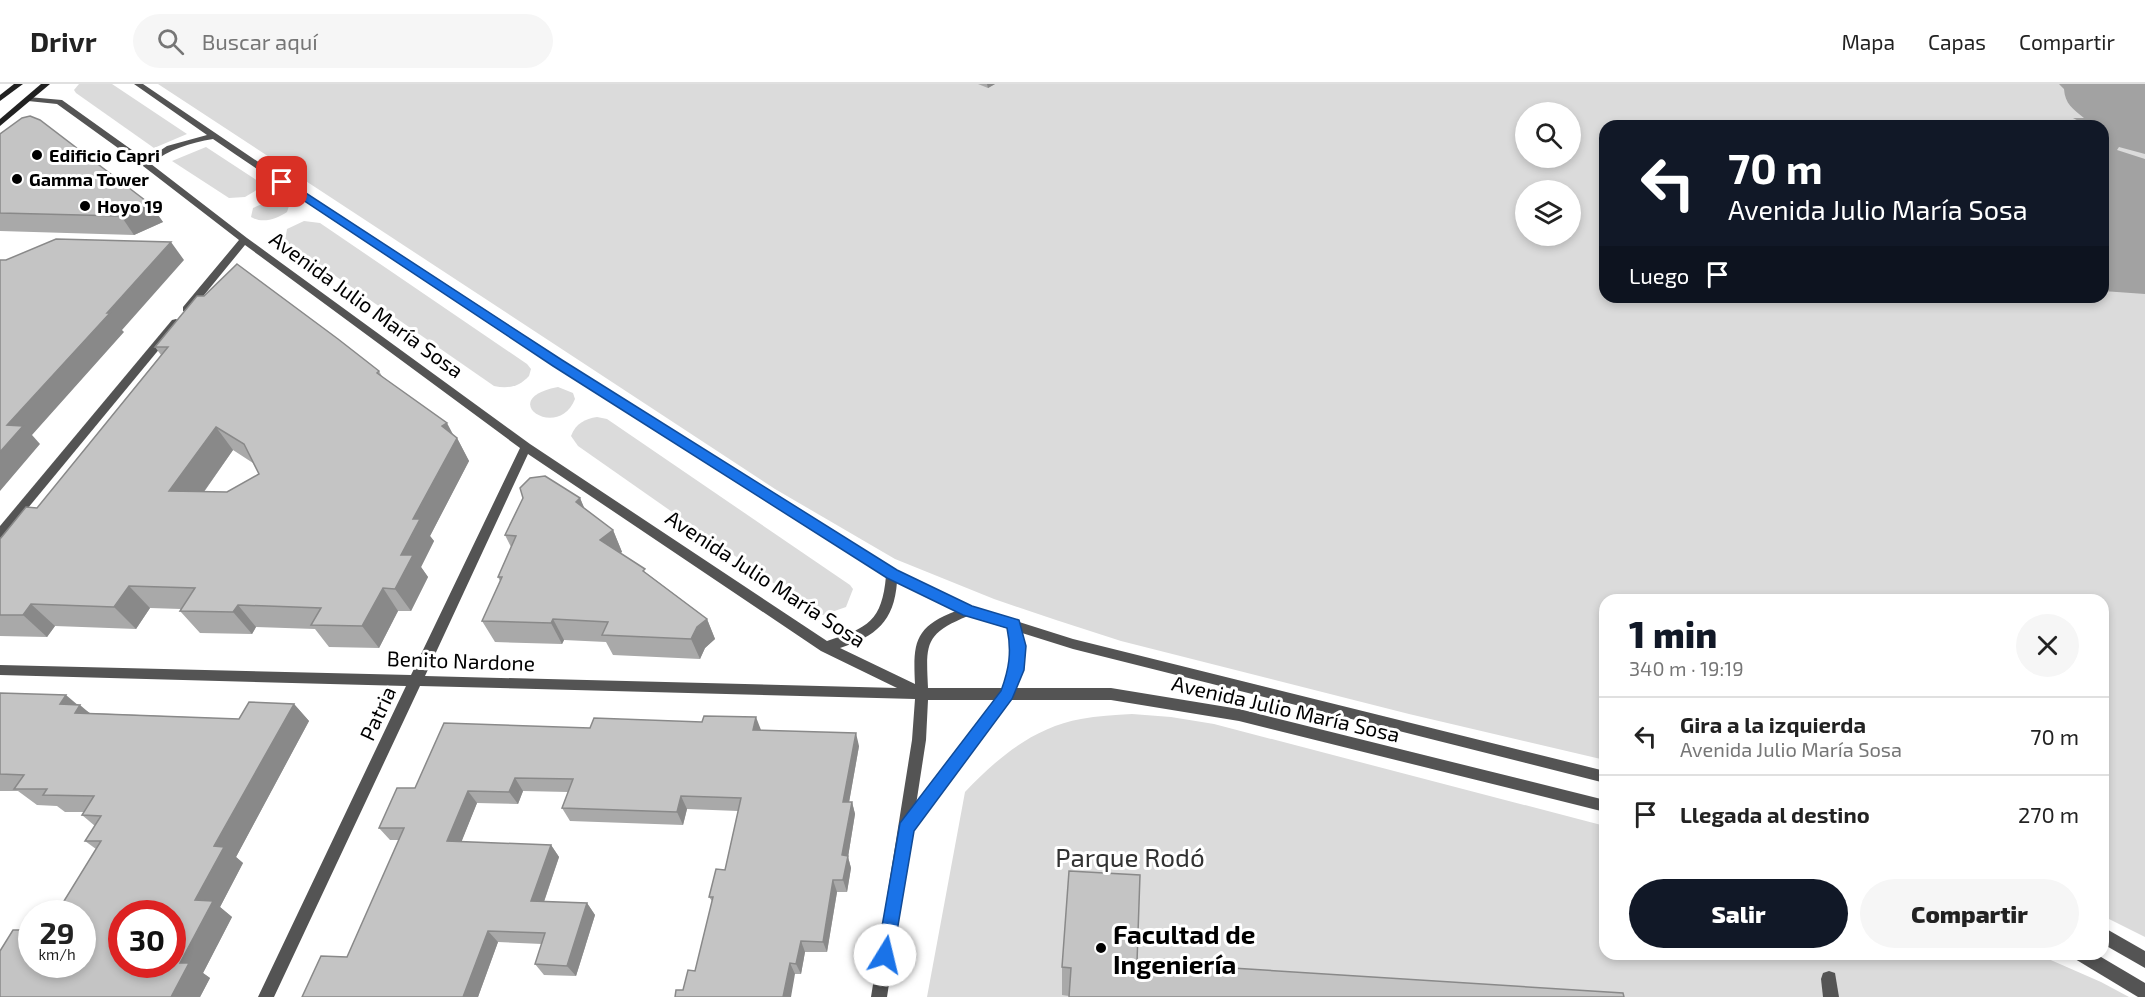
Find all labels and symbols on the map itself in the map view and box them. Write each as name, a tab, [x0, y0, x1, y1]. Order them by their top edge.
place label: Edificio Capri	[49, 144, 160, 166]
marker: Edificio Capri	[30, 148, 44, 162]
pin	[256, 156, 307, 207]
place label: Gamma Tower	[29, 168, 149, 190]
marker: Gamma Tower	[10, 172, 24, 186]
place label: Hoyo 19	[97, 195, 163, 217]
marker: Hoyo 19	[78, 199, 92, 213]
street label: Avenida Julio María Sosa	[265, 225, 469, 383]
street label: Avenida Julio María Sosa	[661, 504, 871, 652]
street label: Benito Nardone	[386, 645, 536, 675]
street label: Avenida Julio María Sosa	[1170, 670, 1402, 746]
street label: Patria	[354, 682, 400, 744]
park label: Parque Rodó	[1055, 841, 1205, 872]
speed limit sign: 30	[108, 900, 186, 978]
place label: Facultad de Ingeniería	[1113, 918, 1255, 979]
position arrow	[853, 923, 917, 987]
marker: Facultad de Ingeniería	[1094, 941, 1108, 955]

